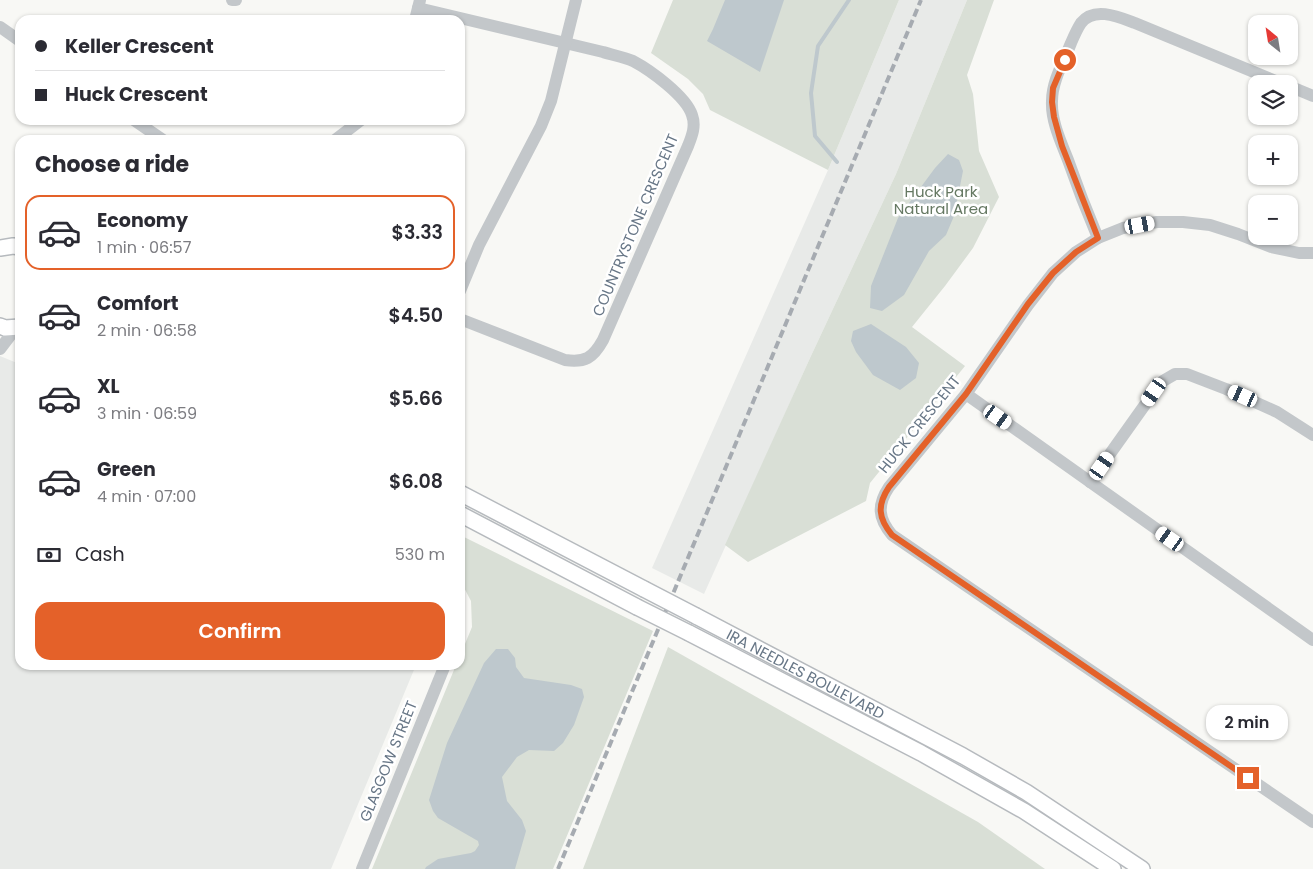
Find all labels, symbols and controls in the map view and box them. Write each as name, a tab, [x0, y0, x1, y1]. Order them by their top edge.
north arrow	[1248, 15, 1298, 65]
map controls	[1248, 15, 1298, 245]
text: Keller Crescent	[65, 33, 214, 60]
route start	[1054, 49, 1076, 71]
button: layers	[1248, 75, 1298, 125]
text: Huck Crescent	[65, 81, 208, 108]
street label: COUNTRYSTONE CRESCENT	[587, 131, 683, 319]
button: +	[1248, 135, 1298, 185]
text: Choose a ride	[35, 149, 189, 180]
park label: Huck Park Natural Area	[894, 181, 988, 219]
button: −	[1248, 195, 1298, 245]
text: Economy	[97, 207, 188, 234]
icon: car	[37, 210, 82, 255]
car	[1123, 215, 1156, 235]
text: $3.33	[391, 219, 443, 246]
text: 1 min · 06:57	[97, 236, 191, 259]
text: Comfort	[97, 290, 179, 317]
icon: car	[37, 293, 82, 338]
text: $4.50	[389, 302, 443, 329]
text: 2 min · 06:58	[97, 319, 197, 342]
street label: HUCK CRESCENT	[873, 371, 965, 477]
text: XL	[97, 373, 120, 400]
car	[1139, 375, 1168, 409]
icon: car	[37, 376, 82, 421]
car	[1226, 383, 1259, 409]
text: $5.66	[389, 385, 443, 412]
text: 3 min · 06:59	[97, 402, 197, 425]
car	[981, 402, 1014, 432]
car	[1087, 449, 1116, 483]
text: Green	[97, 456, 156, 483]
icon: car	[37, 459, 82, 504]
text: $6.08	[389, 468, 443, 495]
text: 4 min · 07:00	[97, 485, 196, 508]
car	[1153, 524, 1186, 554]
icon: cash	[35, 541, 63, 569]
text: Cash	[75, 541, 125, 568]
text: 530 m	[395, 543, 445, 566]
button: Confirm	[35, 602, 445, 660]
street label: IRA NEEDLES BOULEVARD	[723, 623, 889, 724]
street label: GLASGOW STREET	[354, 697, 422, 825]
callout: 2 min	[1207, 706, 1289, 740]
text: 2 min	[1225, 711, 1269, 734]
route end	[1237, 767, 1259, 789]

